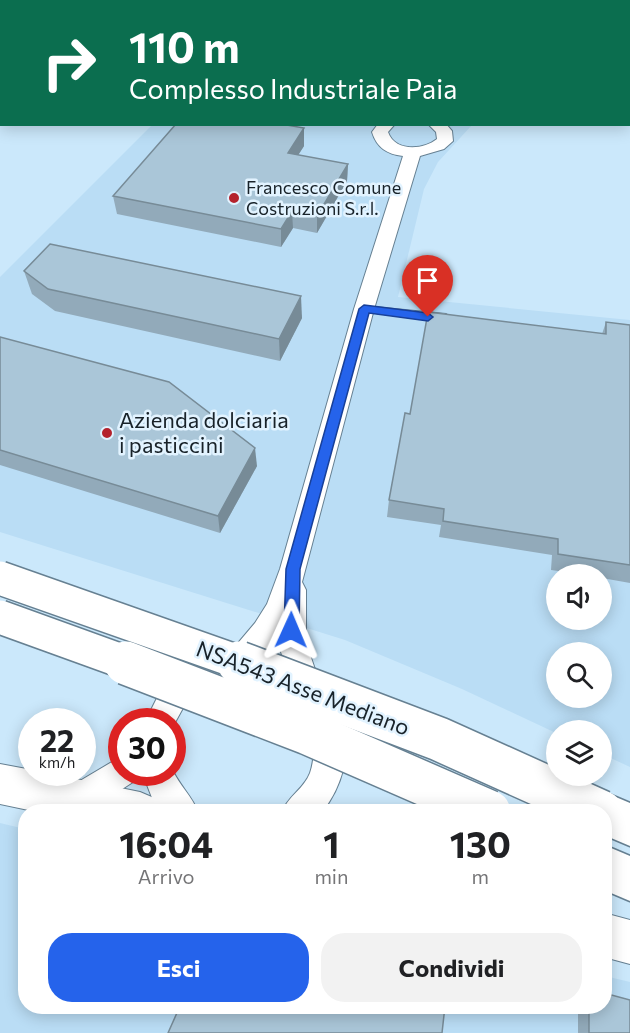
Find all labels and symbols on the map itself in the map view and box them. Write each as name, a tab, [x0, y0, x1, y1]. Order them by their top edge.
place label: Francesco Comune Costruzioni S.r.l.	[246, 176, 401, 219]
marker: Francesco Comune Costruzioni S.r.l.	[227, 191, 241, 205]
pin	[402, 255, 453, 317]
place label: Azienda dolciaria i pasticcini	[119, 406, 289, 458]
marker: Azienda dolciaria i pasticcini	[100, 426, 114, 440]
position arrow	[259, 598, 323, 662]
street label: NSA543 Asse Mediano	[193, 634, 414, 741]
speed limit sign: 30	[108, 708, 186, 786]

